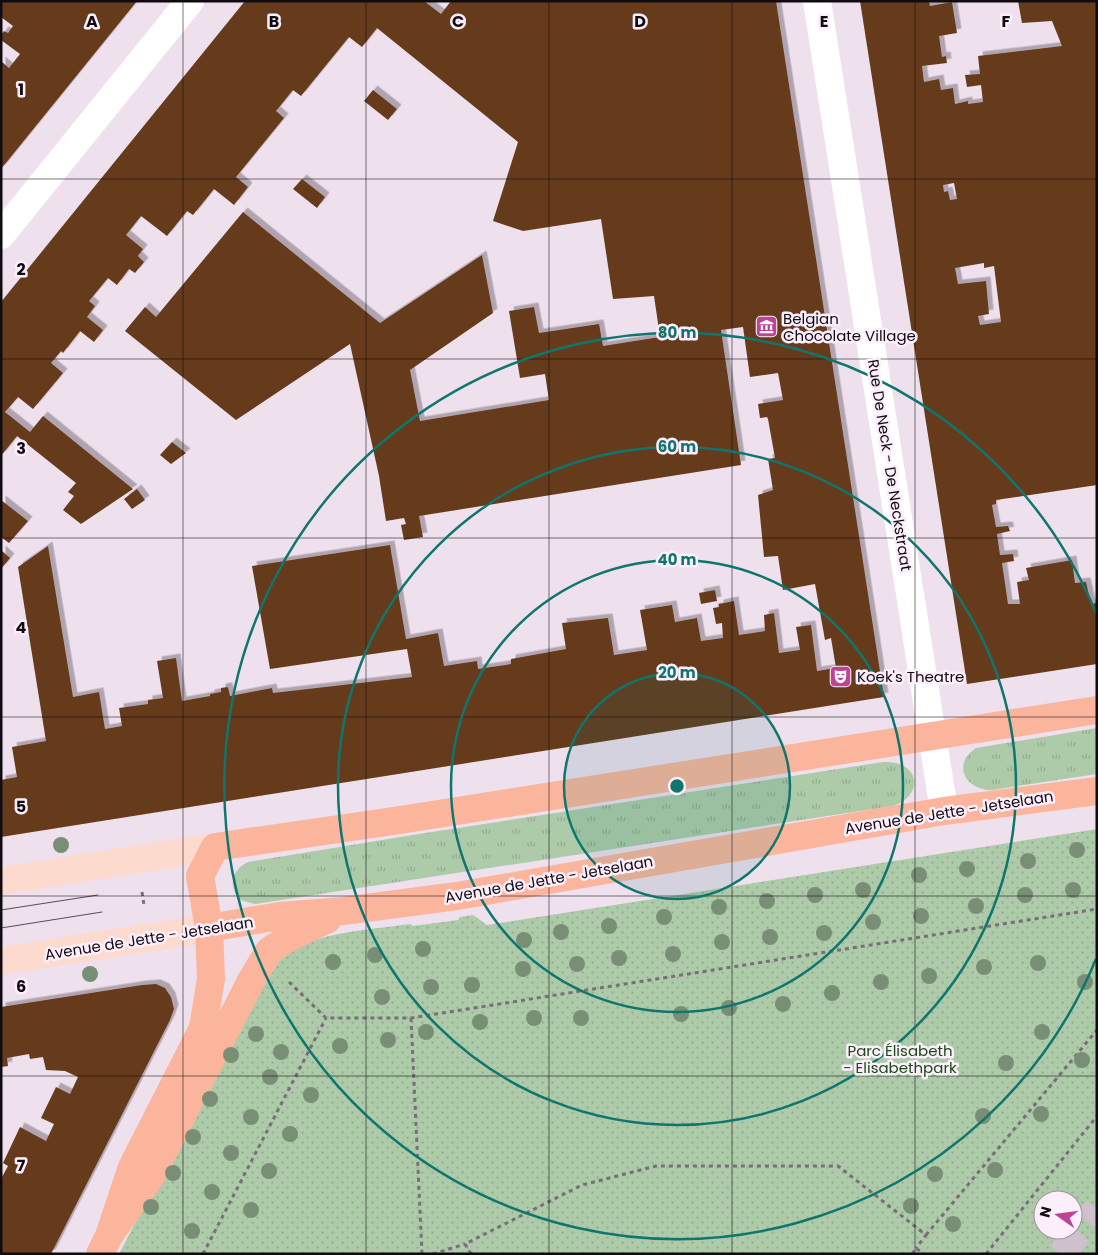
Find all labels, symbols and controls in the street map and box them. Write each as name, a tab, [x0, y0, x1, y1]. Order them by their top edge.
text: A	[86, 10, 98, 33]
text: B	[269, 10, 279, 33]
text: C	[452, 10, 464, 33]
text: D	[634, 10, 646, 33]
text: E	[820, 10, 828, 33]
text: F	[1002, 10, 1011, 33]
text: 1	[18, 78, 24, 101]
text: 2	[16, 258, 26, 281]
place label: Belgian Chocolate Village	[783, 308, 916, 346]
museum icon: Belgian Chocolate Village	[755, 315, 779, 339]
text: 80 m	[658, 322, 696, 343]
street label: Rue De Neck - De Neckstraat	[863, 358, 917, 572]
text: 60 m	[658, 436, 696, 457]
text: 3	[16, 437, 26, 460]
text: 40 m	[657, 549, 697, 570]
text: 4	[16, 616, 27, 639]
text: 20 m	[658, 662, 696, 683]
theatre icon: Koek's Theatre	[829, 664, 853, 688]
place label: Koek's Theatre	[857, 666, 964, 687]
centre of rings	[668, 777, 686, 795]
street label: Avenue de Jette - Jetselaan	[843, 785, 1055, 839]
text: 5	[16, 795, 26, 818]
street label: Avenue de Jette - Jetselaan	[443, 850, 655, 908]
street label: Avenue de Jette - Jetselaan	[43, 911, 255, 965]
text: 6	[16, 975, 26, 998]
park label: Parc Élisabeth - Elisabethpark	[843, 1040, 957, 1078]
text: 7	[17, 1154, 26, 1177]
north arrow	[1033, 1190, 1083, 1240]
text: N	[1034, 1204, 1056, 1219]

